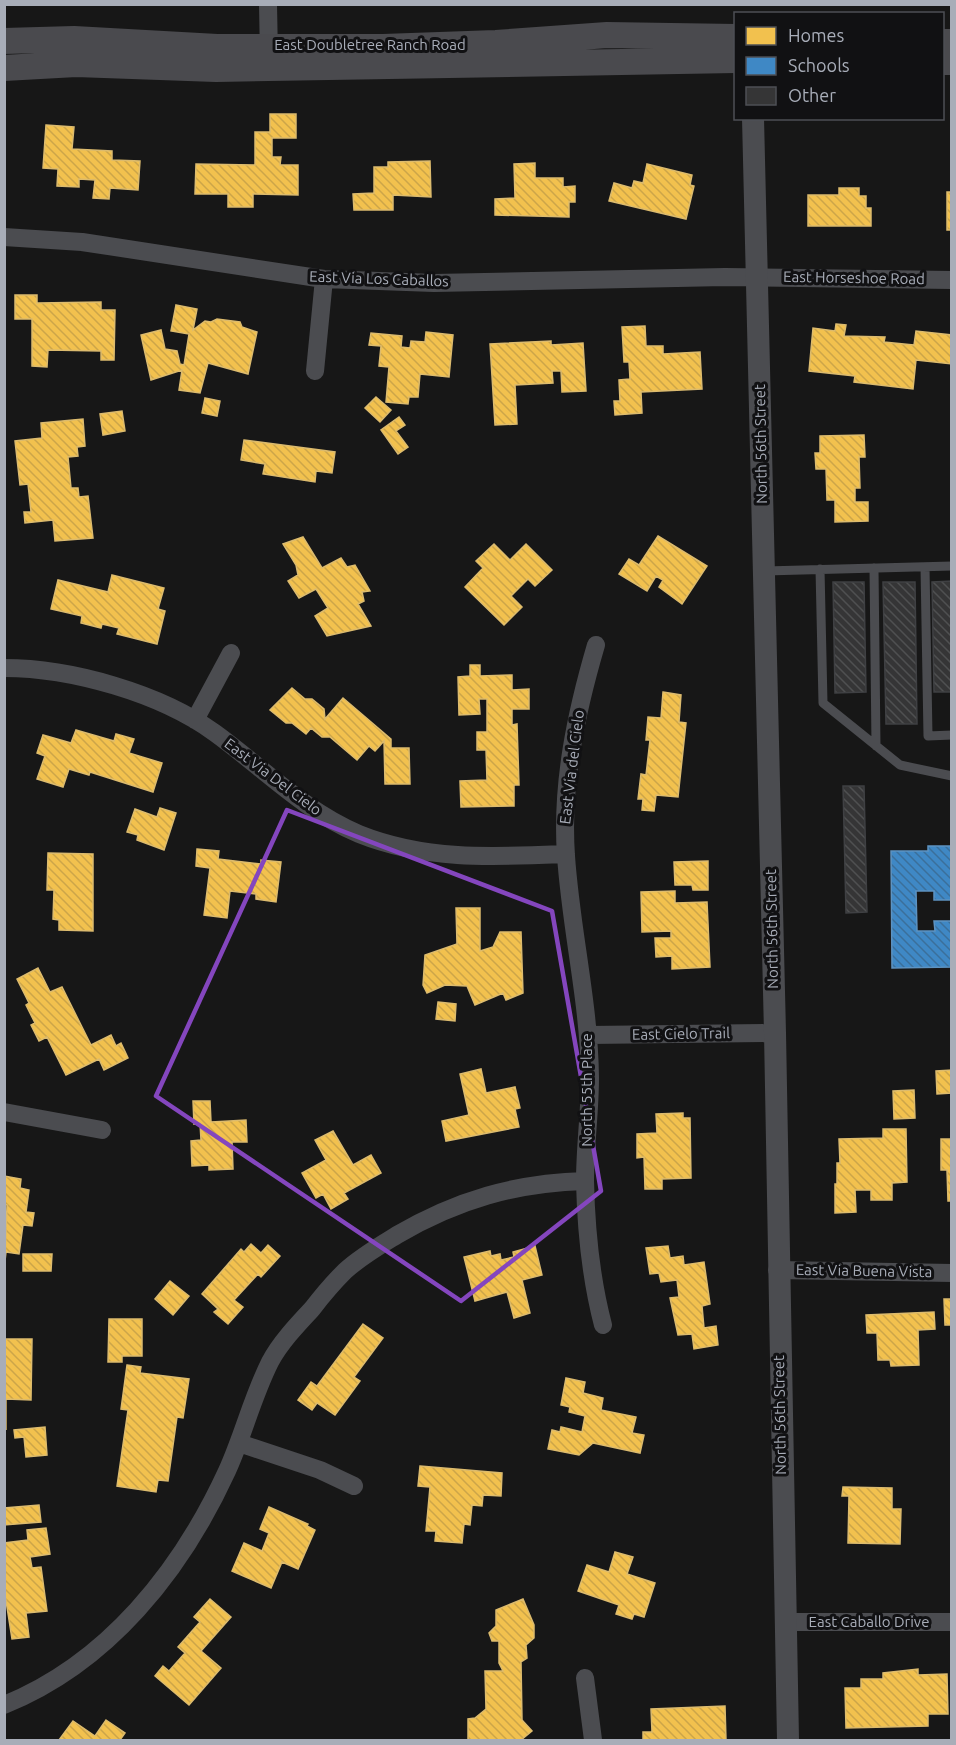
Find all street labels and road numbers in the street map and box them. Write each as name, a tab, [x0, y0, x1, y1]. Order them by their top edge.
street label: East Doubletree Ranch Road	[274, 36, 466, 53]
street label: East Via Los Caballos	[309, 268, 449, 289]
street label: East Horseshoe Road	[783, 268, 925, 287]
street label: North 56th Street	[751, 384, 770, 504]
street label: East Via del Cielo	[556, 709, 587, 825]
street label: East Via Del Cielo	[222, 735, 325, 819]
street label: North 56th Street	[762, 869, 781, 989]
street label: East Cielo Trail	[632, 1024, 730, 1043]
street label: North 55th Place	[578, 1033, 595, 1147]
street label: East Via Buena Vista	[796, 1261, 932, 1280]
street label: North 56th Street	[770, 1355, 789, 1475]
street label: East Caballo Drive	[809, 1613, 929, 1630]

